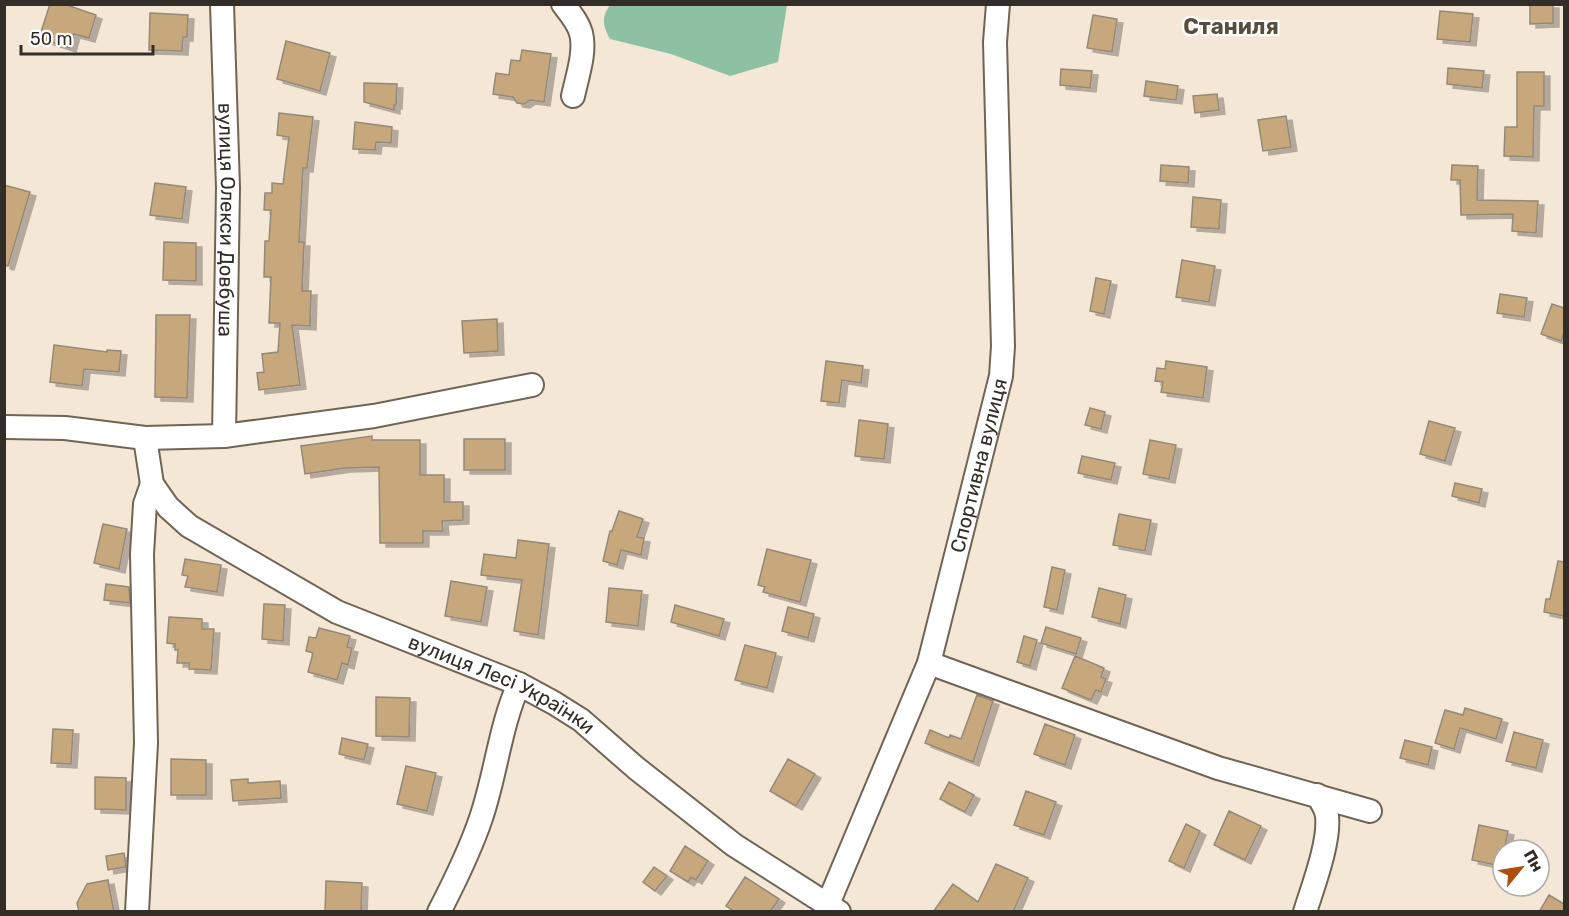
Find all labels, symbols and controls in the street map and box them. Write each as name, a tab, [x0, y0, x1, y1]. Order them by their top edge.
district label: Станиля	[1183, 13, 1279, 40]
scale bar	[21, 18, 153, 56]
text: 50 m	[30, 28, 73, 50]
street label: вулиця Олекси Довбуша	[213, 102, 240, 337]
street label: Спортивна вулиця	[945, 376, 1012, 555]
street label: вулиця Лесі Українки	[405, 629, 600, 739]
north arrow	[1491, 838, 1551, 898]
text: Пн	[1520, 846, 1547, 875]

